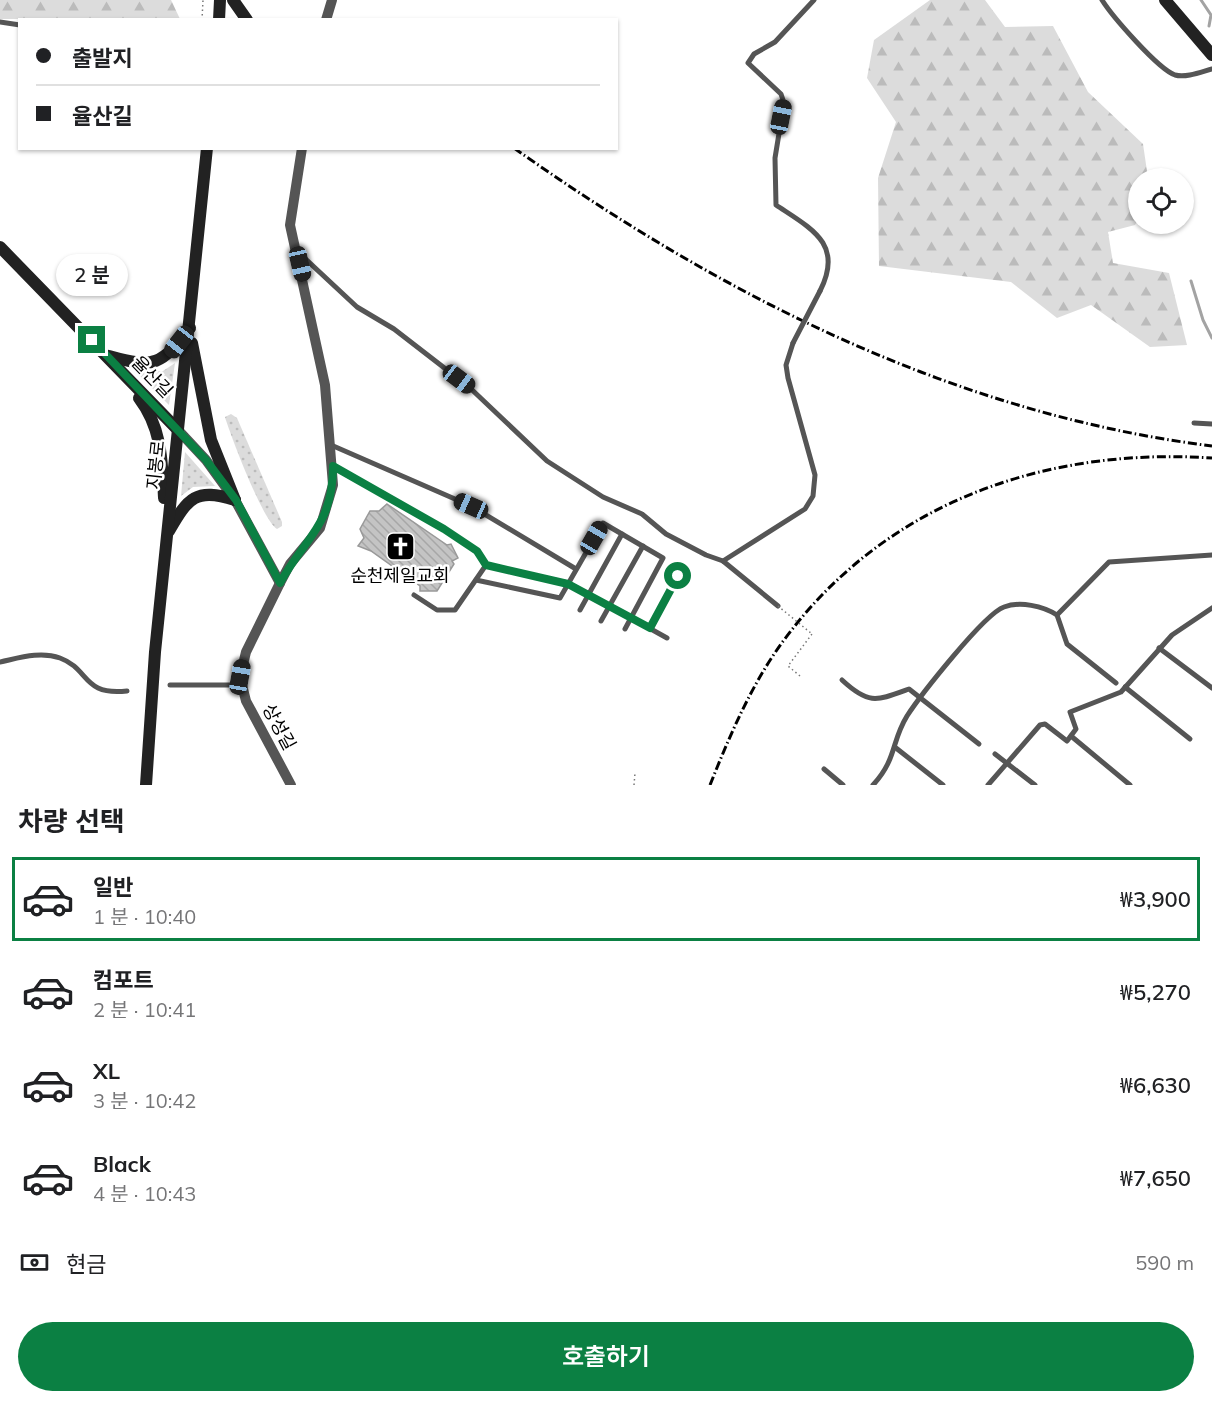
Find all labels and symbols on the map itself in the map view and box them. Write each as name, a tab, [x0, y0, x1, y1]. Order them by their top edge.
car	[769, 98, 793, 136]
car	[287, 244, 313, 284]
callout: 2 분	[56, 253, 128, 295]
car	[161, 322, 197, 362]
route end	[78, 326, 105, 353]
street label: 율산길	[127, 351, 178, 403]
car	[439, 361, 479, 397]
street label: 지봉로	[141, 439, 170, 491]
car	[451, 490, 491, 522]
car	[577, 518, 611, 558]
church icon: 순천제일교회	[384, 531, 416, 563]
route start	[664, 562, 691, 589]
place label: 순천제일교회	[350, 564, 450, 587]
car	[228, 658, 252, 696]
street label: 상성길	[258, 699, 301, 754]

